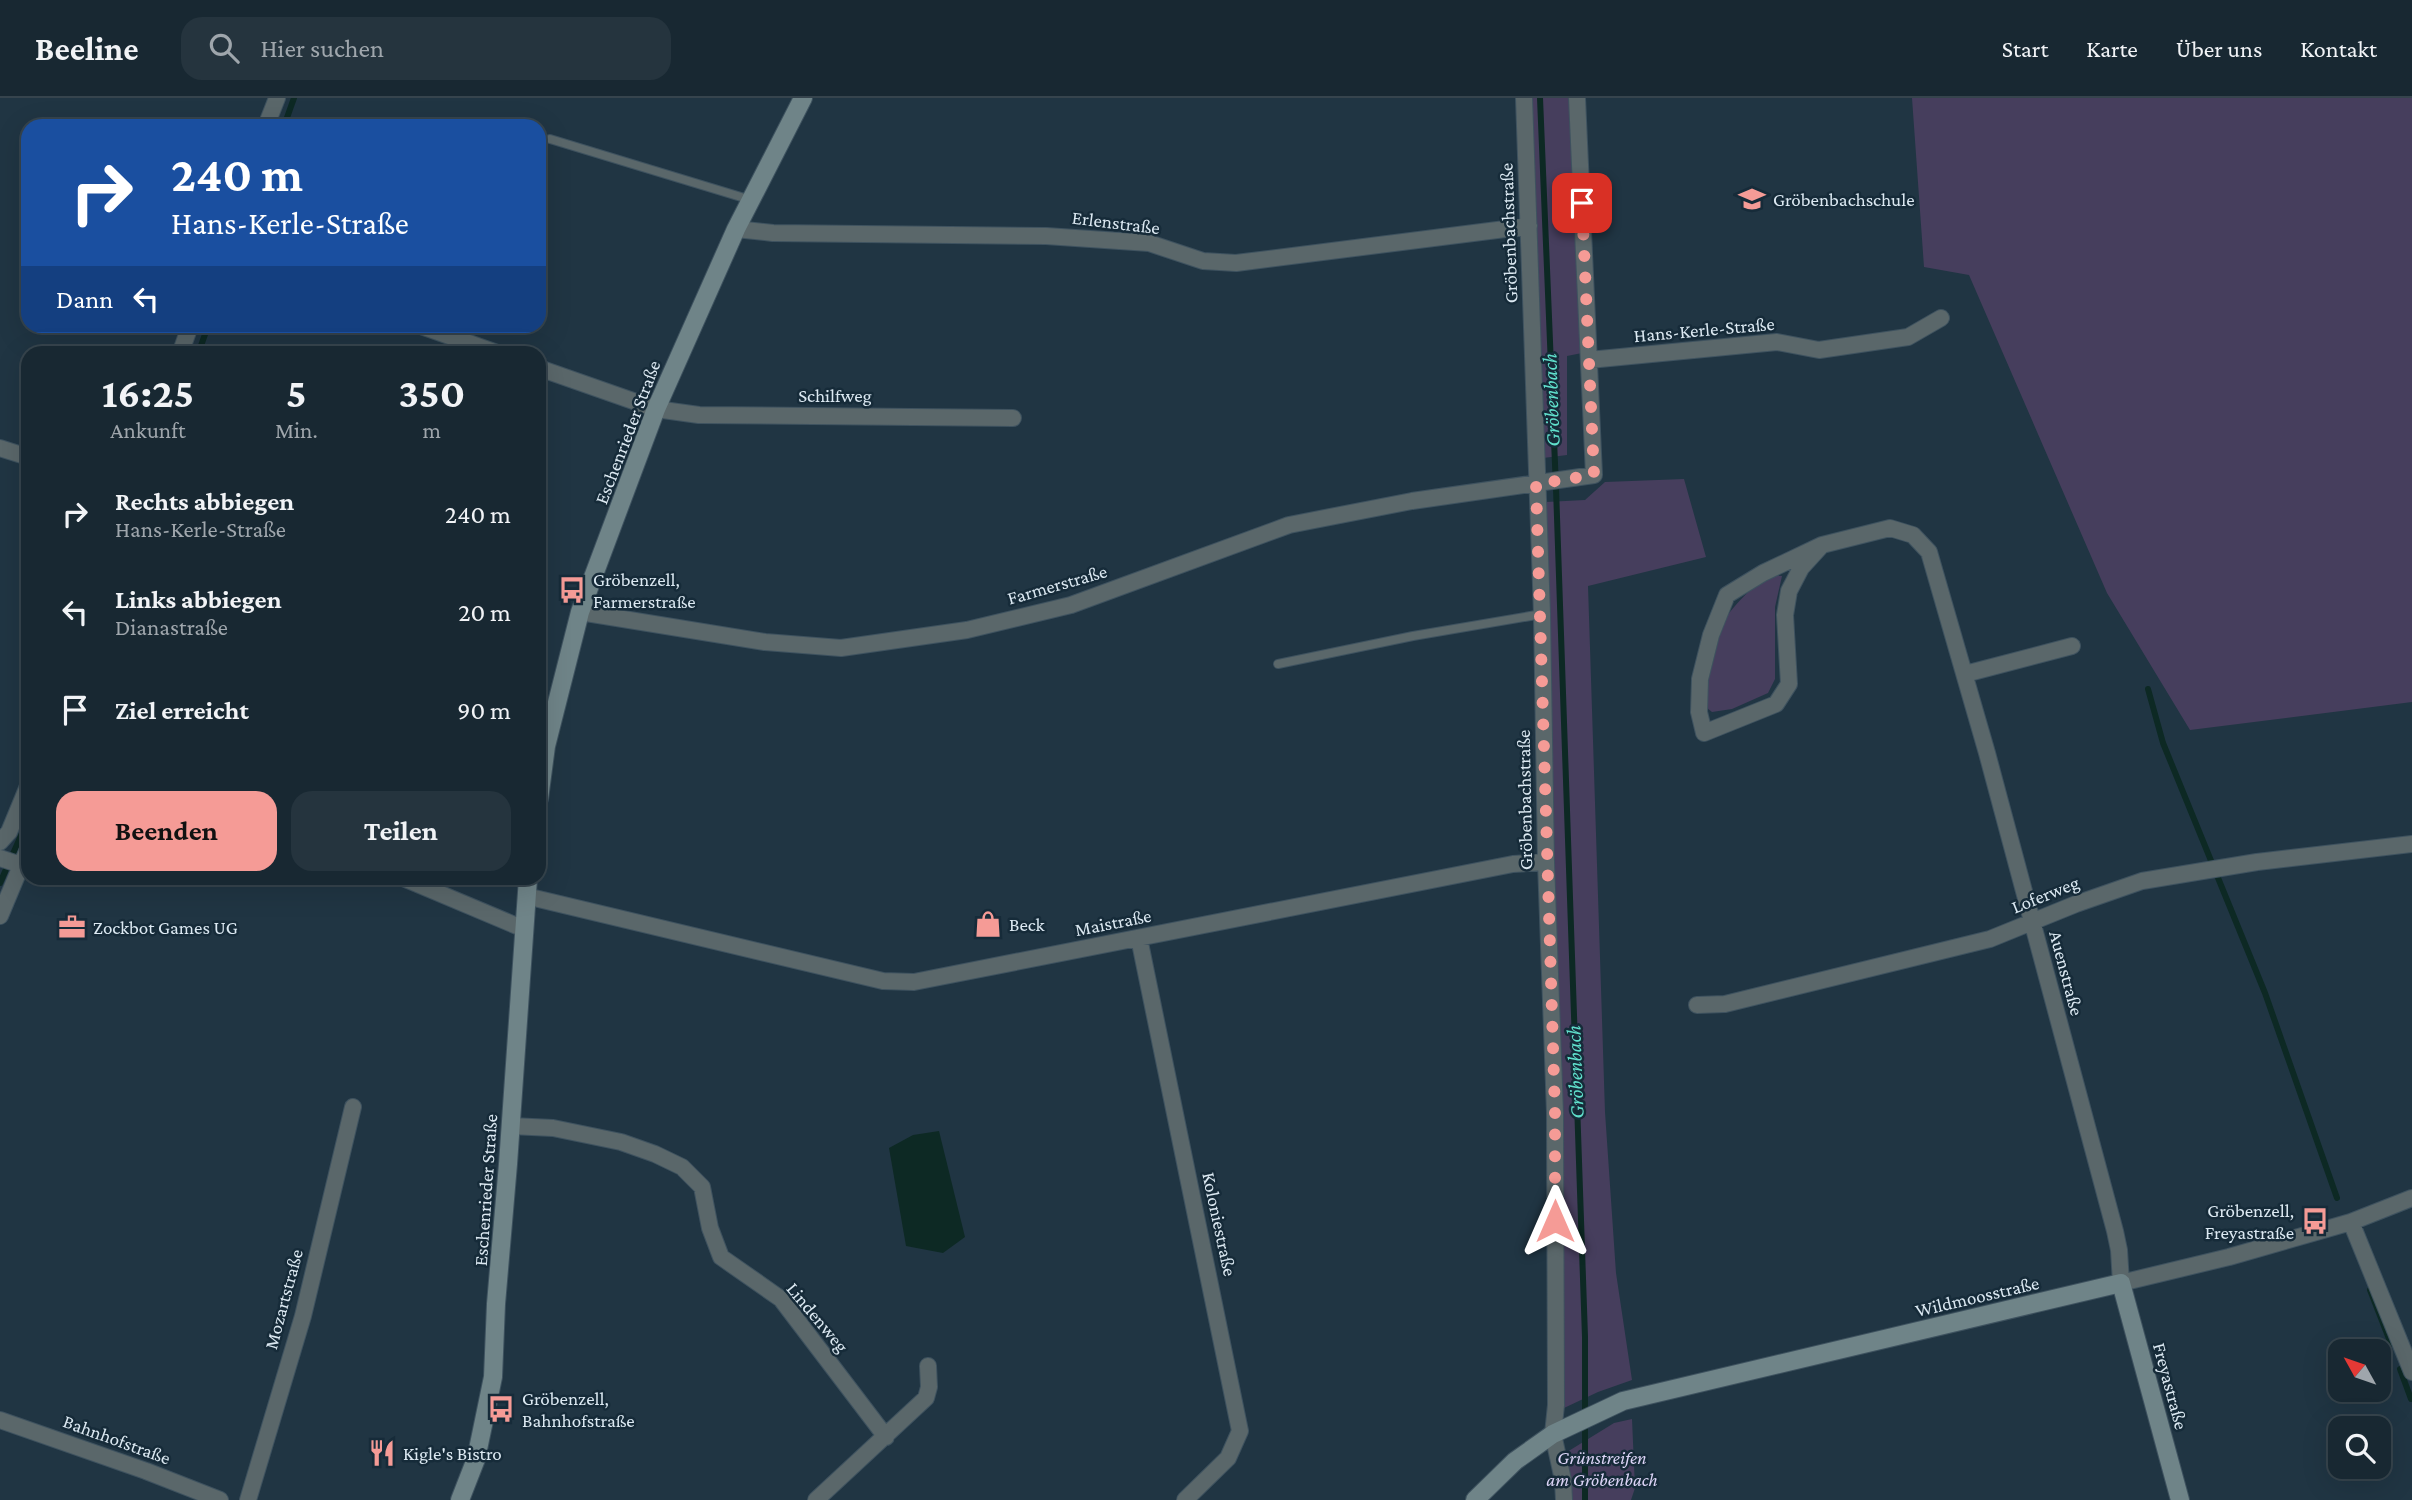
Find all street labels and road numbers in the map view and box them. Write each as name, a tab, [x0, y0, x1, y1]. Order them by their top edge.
street label: Gröbenbachstraße	[1496, 162, 1521, 304]
street label: Erlenstraße	[1071, 207, 1161, 238]
street label: Hans-Kerle-Straße	[1633, 313, 1775, 346]
street label: Eschenrieder Straße	[590, 357, 665, 507]
street label: Schilfweg	[798, 385, 872, 406]
street label: Farmerstraße	[1005, 560, 1109, 609]
street label: Gröbenbachstraße	[1513, 730, 1536, 870]
street label: Loferweg	[2008, 871, 2082, 917]
street label: Maistraße	[1073, 905, 1153, 940]
street label: Auenstraße	[2045, 928, 2088, 1018]
street label: Eschenrieder Straße	[470, 1113, 501, 1267]
street label: Koloniestraße	[1198, 1170, 1241, 1278]
street label: Mozartstraße	[260, 1247, 307, 1351]
street label: Wildmoosstraße	[1913, 1272, 2041, 1321]
street label: Lindenweg	[782, 1278, 853, 1356]
street label: Freyastraße	[2149, 1340, 2192, 1432]
street label: Bahnhofstraße	[60, 1410, 173, 1469]

